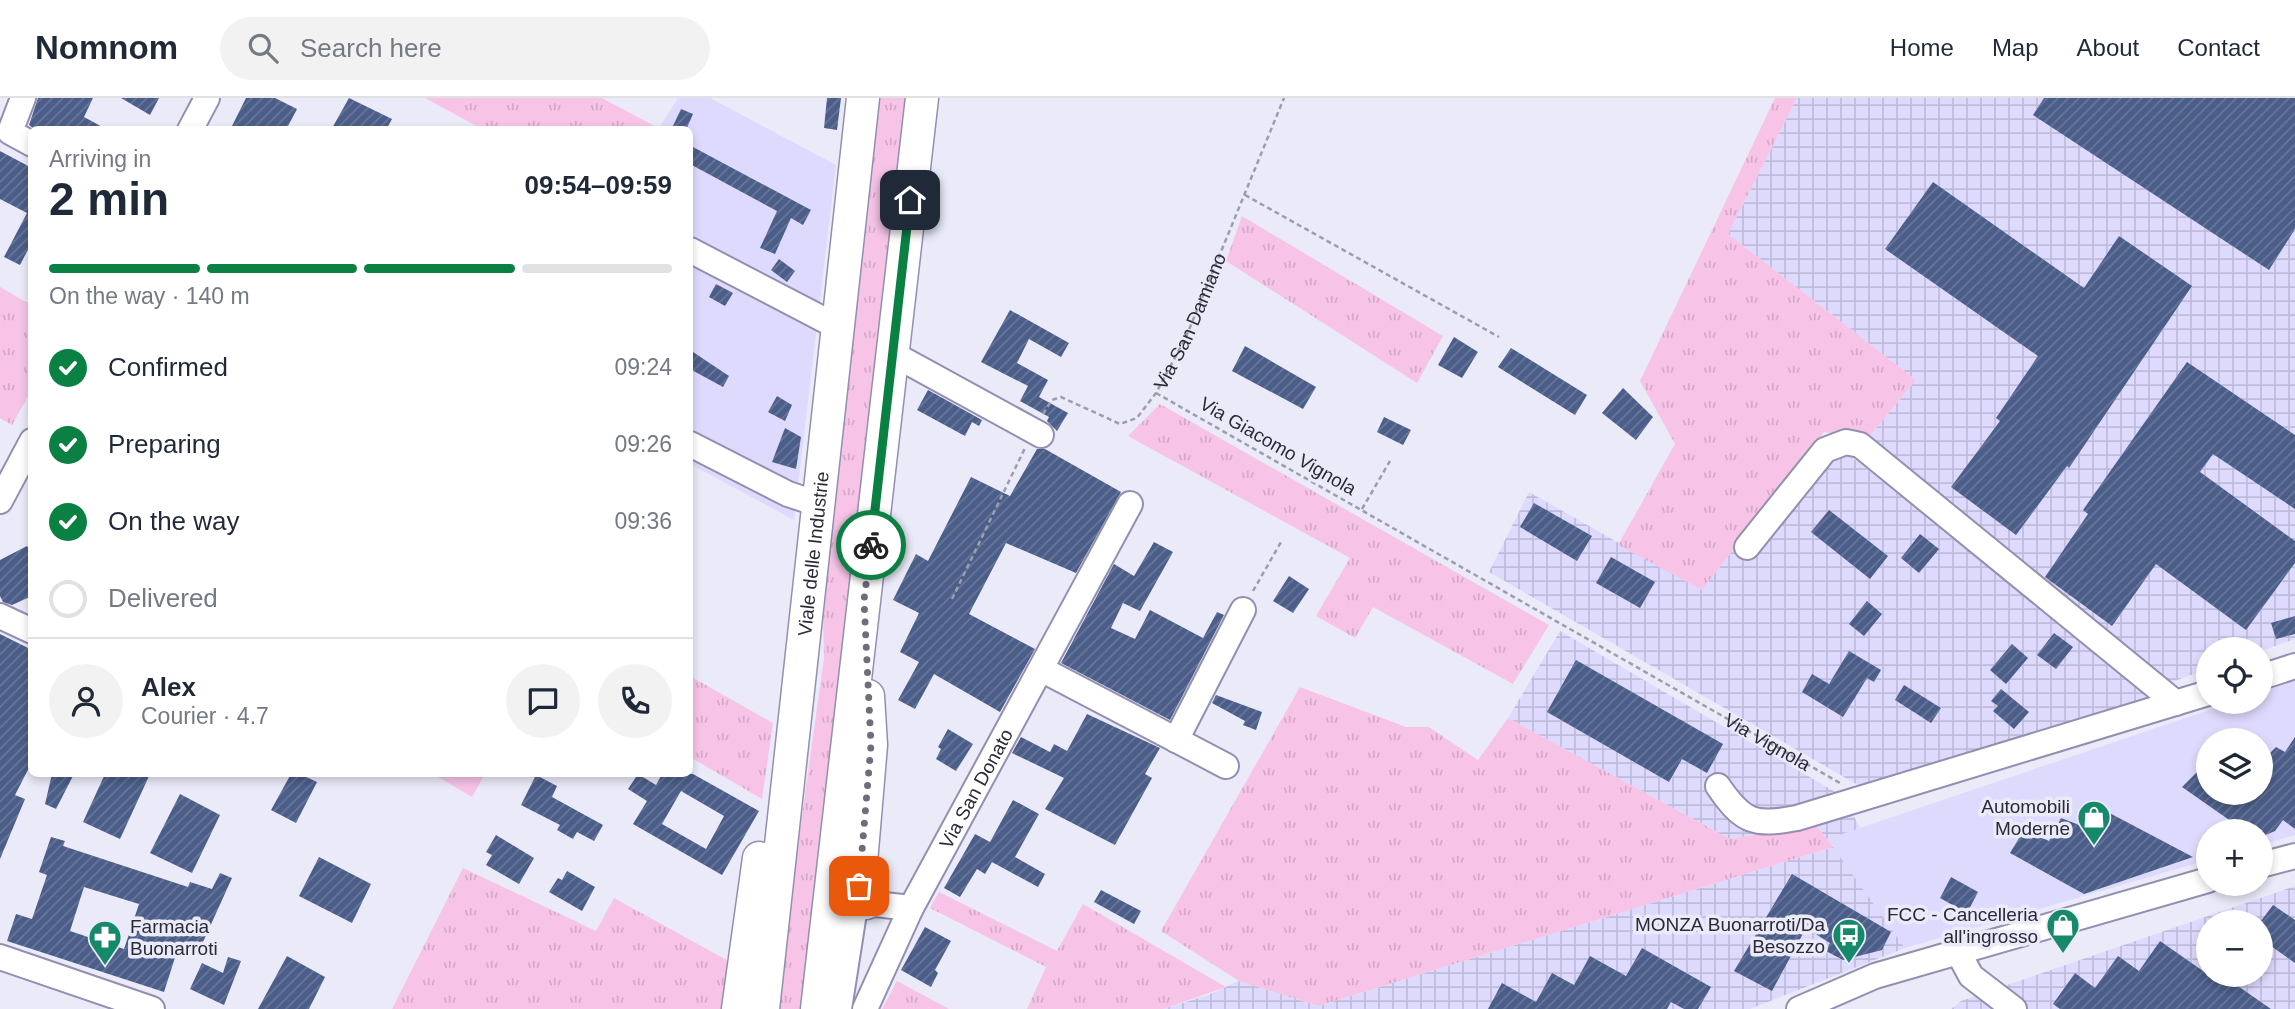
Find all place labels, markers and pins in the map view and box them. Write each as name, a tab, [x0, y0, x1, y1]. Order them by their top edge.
pin	[880, 170, 940, 230]
place label: Automobili Moderne	[1981, 796, 2070, 839]
shop icon: Automobili Moderne	[2075, 798, 2113, 847]
pin	[829, 856, 889, 916]
place label: FCC - Cancelleria all'ingrosso	[1887, 904, 2038, 947]
shop icon: FCC - Cancelleria all'ingrosso	[2044, 906, 2082, 955]
place label: MONZA Buonarroti/Da Besozzo	[1635, 914, 1825, 957]
place label: Farmacia Buonarroti	[130, 916, 218, 959]
bus stop icon: MONZA Buonarroti/Da Besozzo	[1830, 916, 1868, 965]
pharmacy icon: Farmacia Buonarroti	[86, 918, 124, 967]

